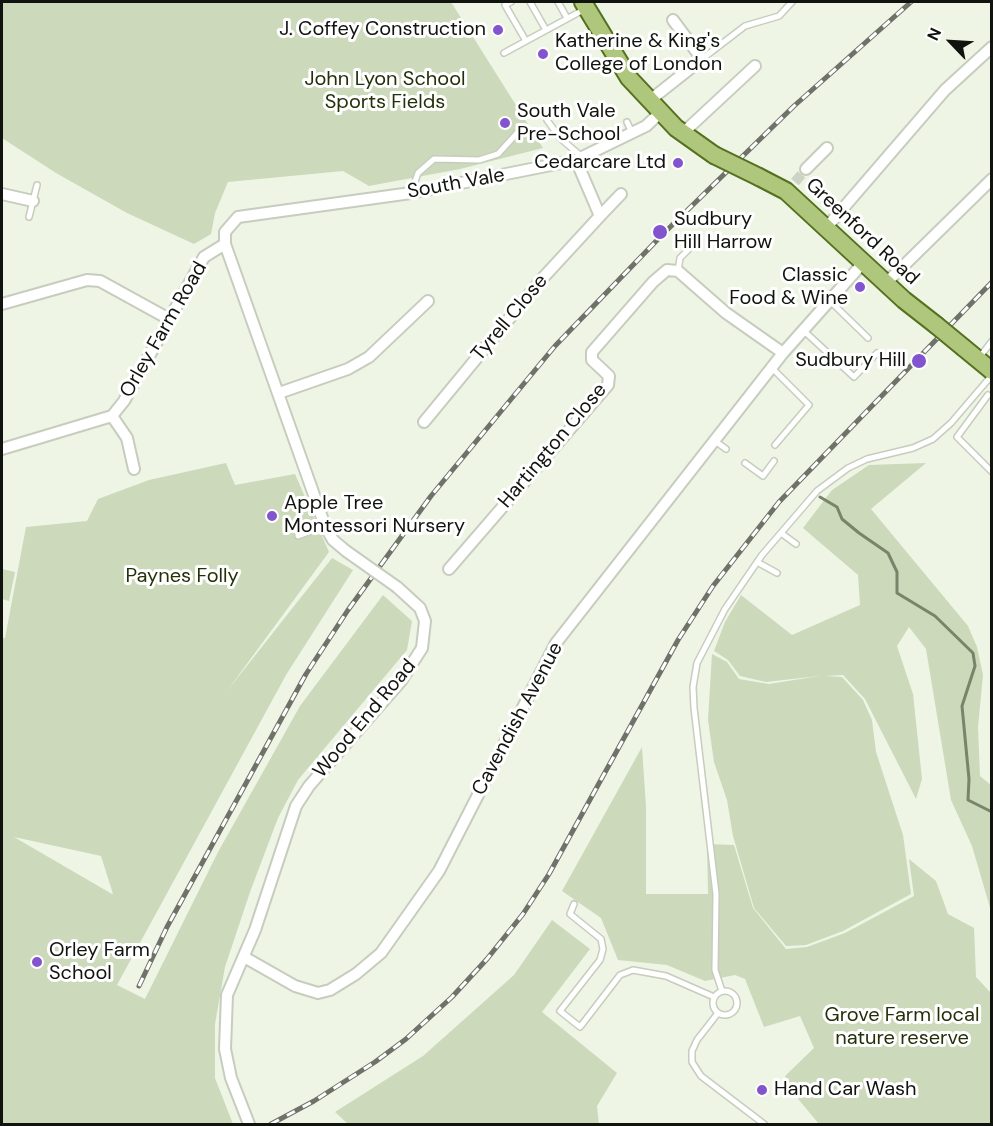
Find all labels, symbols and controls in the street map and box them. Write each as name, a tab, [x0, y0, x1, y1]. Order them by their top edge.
north arrow	[921, 12, 981, 72]
place label: J. Coffey Construction	[279, 18, 486, 42]
marker: J. Coffey Construction	[491, 23, 505, 37]
text: N	[922, 24, 946, 44]
place label: Katherine & King's College of London	[555, 30, 722, 77]
marker: Katherine & King's College of London	[536, 47, 550, 61]
park label: John Lyon School Sports Fields	[304, 68, 466, 115]
place label: South Vale Pre-School	[517, 100, 621, 147]
marker: South Vale Pre-School	[498, 116, 512, 130]
place label: Cedarcare Ltd	[534, 151, 666, 175]
marker: Cedarcare Ltd	[671, 156, 685, 170]
street label: South Vale	[405, 164, 507, 204]
street label: Greenford Road	[800, 173, 924, 291]
place label: Sudbury Hill Harrow	[674, 208, 772, 255]
marker: Sudbury Hill Harrow	[651, 223, 669, 241]
street label: Orley Farm Road	[115, 258, 213, 402]
place label: Classic Food & Wine	[729, 264, 848, 311]
street label: Tyrell Close	[467, 270, 553, 366]
marker: Classic Food & Wine	[853, 280, 867, 294]
place label: Sudbury Hill	[795, 349, 906, 373]
marker: Sudbury Hill	[910, 352, 928, 370]
street label: Hartington Close	[494, 379, 612, 513]
place label: Apple Tree Montessori Nursery	[284, 492, 465, 539]
marker: Apple Tree Montessori Nursery	[265, 509, 279, 523]
park label: Paynes Folly	[125, 565, 239, 589]
street label: Cavendish Avenue	[468, 638, 568, 800]
street label: Wood End Road	[309, 655, 421, 783]
place label: Orley Farm School	[49, 939, 150, 986]
marker: Orley Farm School	[30, 955, 44, 969]
park label: Grove Farm local nature reserve	[825, 1004, 979, 1051]
place label: Hand Car Wash	[774, 1078, 917, 1102]
marker: Hand Car Wash	[755, 1083, 769, 1097]

